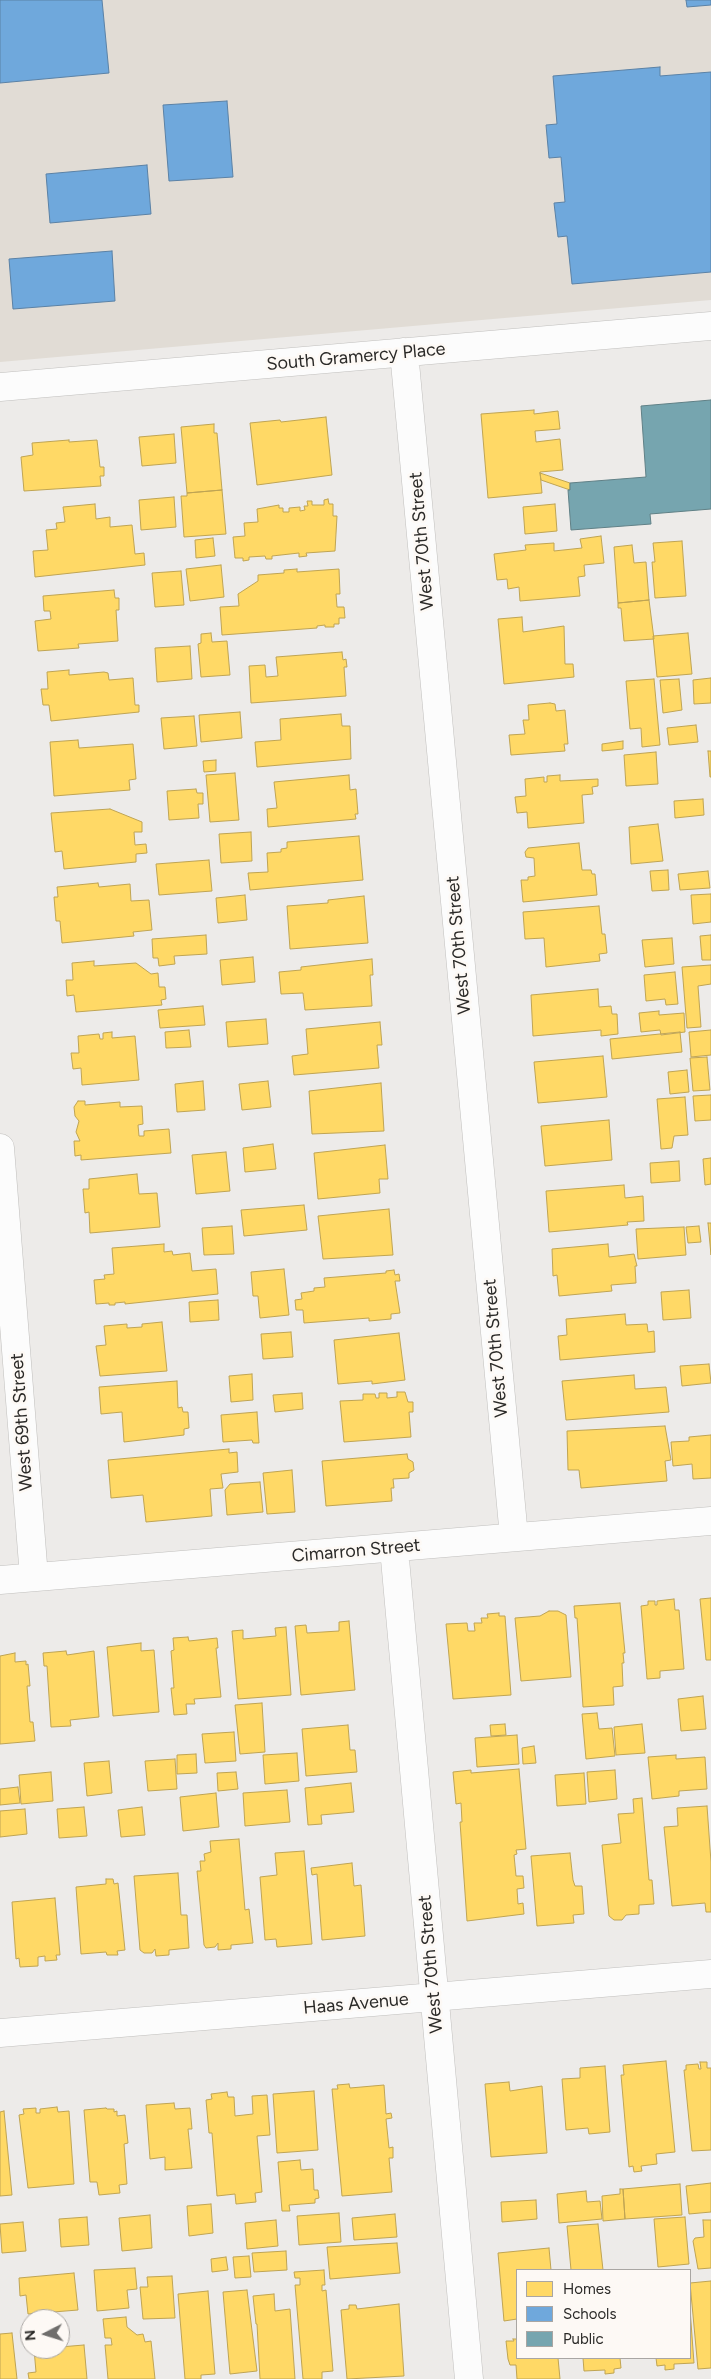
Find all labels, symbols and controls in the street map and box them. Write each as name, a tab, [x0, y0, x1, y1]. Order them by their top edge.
street label: South Gramercy Place	[266, 338, 446, 376]
street label: West 70th Street	[405, 471, 439, 611]
street label: West 70th Street	[442, 875, 476, 1015]
street label: West 70th Street	[479, 1278, 513, 1418]
street label: West 69th Street	[6, 1352, 38, 1492]
street label: Cimarron Street	[291, 1535, 421, 1567]
street label: West 70th Street	[414, 1894, 448, 2034]
street label: Haas Avenue	[302, 1989, 410, 2019]
legend	[516, 2269, 691, 2359]
text: Homes	[563, 2280, 611, 2298]
text: Schools	[563, 2305, 616, 2323]
north arrow	[20, 2309, 70, 2359]
text: N	[22, 2329, 39, 2341]
text: Public	[563, 2330, 604, 2348]

